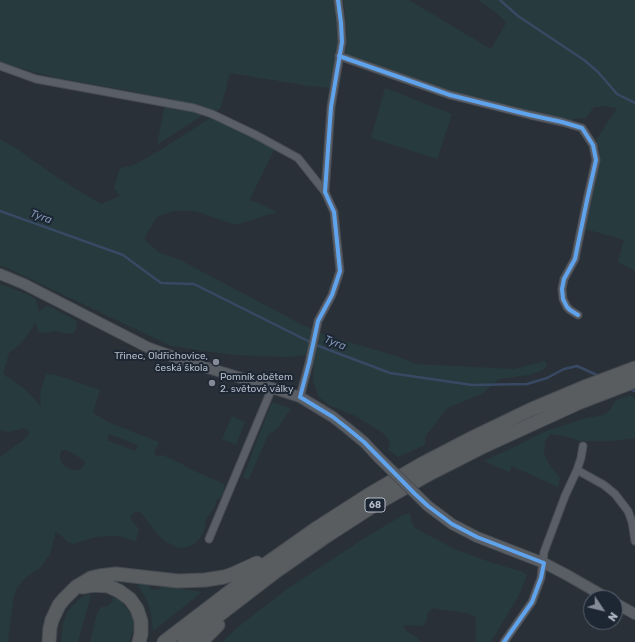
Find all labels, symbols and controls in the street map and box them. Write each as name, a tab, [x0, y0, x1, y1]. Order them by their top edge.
water label: Tyra	[28, 207, 54, 227]
water label: Tyra	[322, 333, 348, 353]
place label: Třinec, Oldřichovice, česká škola	[114, 350, 208, 374]
marker: Třinec, Oldřichovice, česká škola	[211, 357, 221, 367]
place label: Pomník obětem 2. světové války	[220, 371, 294, 394]
marker: Pomník obětem 2. světové války	[207, 378, 217, 388]
road number: 68	[365, 498, 385, 512]
north arrow	[583, 590, 623, 630]
text: N	[605, 610, 620, 624]

